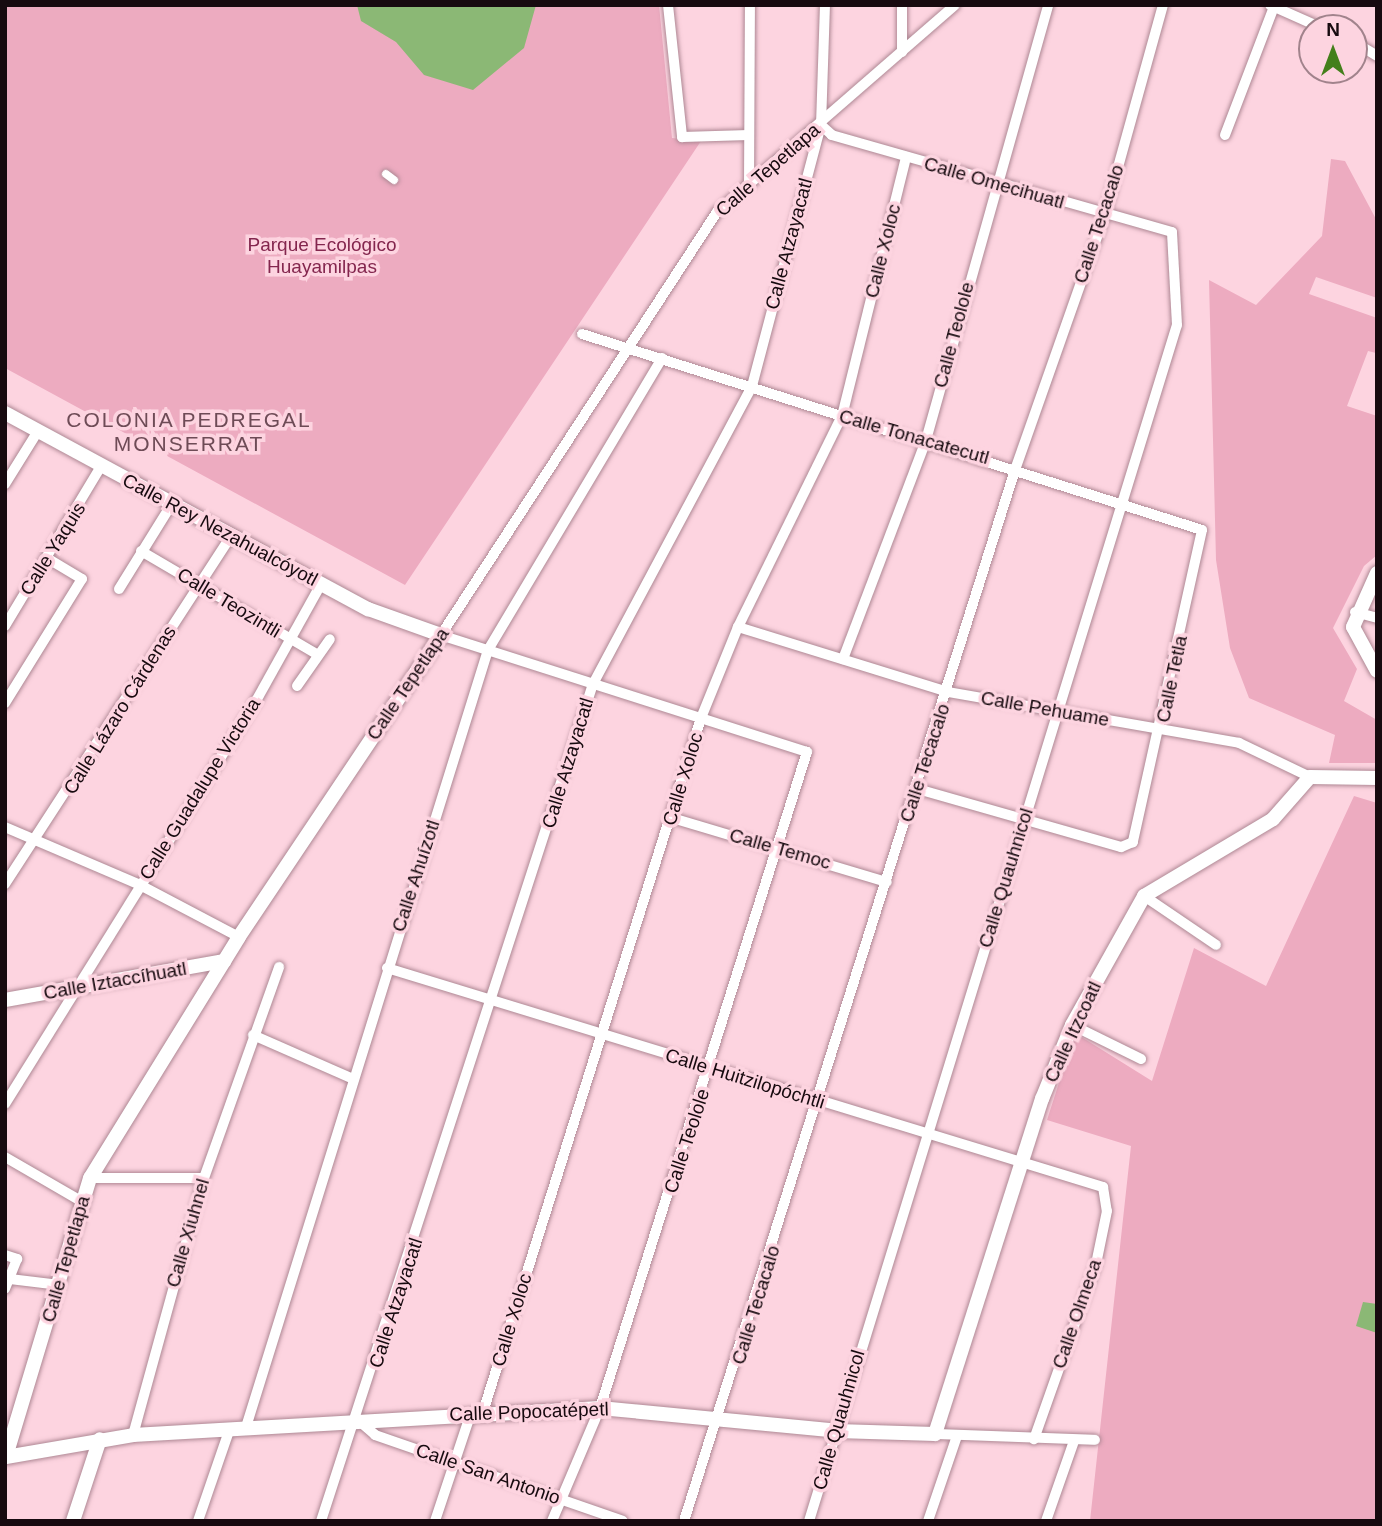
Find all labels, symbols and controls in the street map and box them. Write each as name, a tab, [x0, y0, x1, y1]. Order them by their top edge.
north arrow	[1298, 14, 1368, 84]
text: N	[1326, 19, 1340, 40]
street label: Calle Tepetlapa	[711, 118, 825, 222]
street label: Calle Omecihuatl	[921, 152, 1067, 214]
street label: Calle Tecacalo	[1069, 162, 1129, 286]
street label: Calle Atzayacatl	[760, 175, 818, 313]
street label: Calle Xoloc	[860, 202, 906, 300]
park label: Parque Ecológico Huayamilpas	[248, 234, 396, 278]
street label: Calle Teolole	[929, 280, 979, 390]
street label: Calle Tonacatecutl	[836, 405, 992, 469]
district label: COLONIA PEDREGAL MONSERRAT	[68, 407, 310, 457]
street label: Calle Rey Nezahualcóyotl	[119, 469, 321, 591]
street label: Calle Yaquis	[15, 498, 91, 600]
street label: Calle Teozintli	[173, 563, 285, 643]
street label: Calle Lázaro Cárdenas	[59, 622, 181, 798]
street label: Calle Tepetlapa	[362, 623, 454, 745]
street label: Calle Tetla	[1152, 633, 1192, 725]
street label: Calle Pehuame	[979, 686, 1111, 732]
street label: Calle Guadalupe Victoria	[135, 694, 265, 884]
street label: Calle Atzayacatl	[537, 695, 599, 831]
street label: Calle Tecacalo	[895, 701, 955, 825]
street label: Calle Xoloc	[658, 730, 708, 828]
street label: Calle Quauhnicol	[974, 805, 1038, 951]
street label: Calle Ahuízotl	[387, 817, 445, 935]
street label: Calle Temoc	[727, 824, 833, 874]
street label: Calle Iztaccíhuatl	[42, 957, 188, 1005]
street label: Calle Itzcoatl	[1040, 978, 1106, 1086]
street label: Calle Huitzilopóchtli	[662, 1044, 828, 1114]
street label: Calle Teolole	[659, 1086, 715, 1196]
street label: Calle Xiuhnel	[162, 1176, 214, 1290]
street label: Calle Tepetlapa	[37, 1193, 95, 1325]
street label: Calle Atzayacatl	[364, 1235, 428, 1371]
street label: Calle Tecacalo	[727, 1243, 785, 1367]
street label: Calle Olmeca	[1048, 1256, 1106, 1372]
street label: Calle Xoloc	[487, 1271, 537, 1369]
street label: Calle Quauhnicol	[808, 1347, 870, 1493]
street label: Calle Popocatépetl	[449, 1398, 609, 1426]
street label: Calle San Antonio	[412, 1438, 564, 1510]

